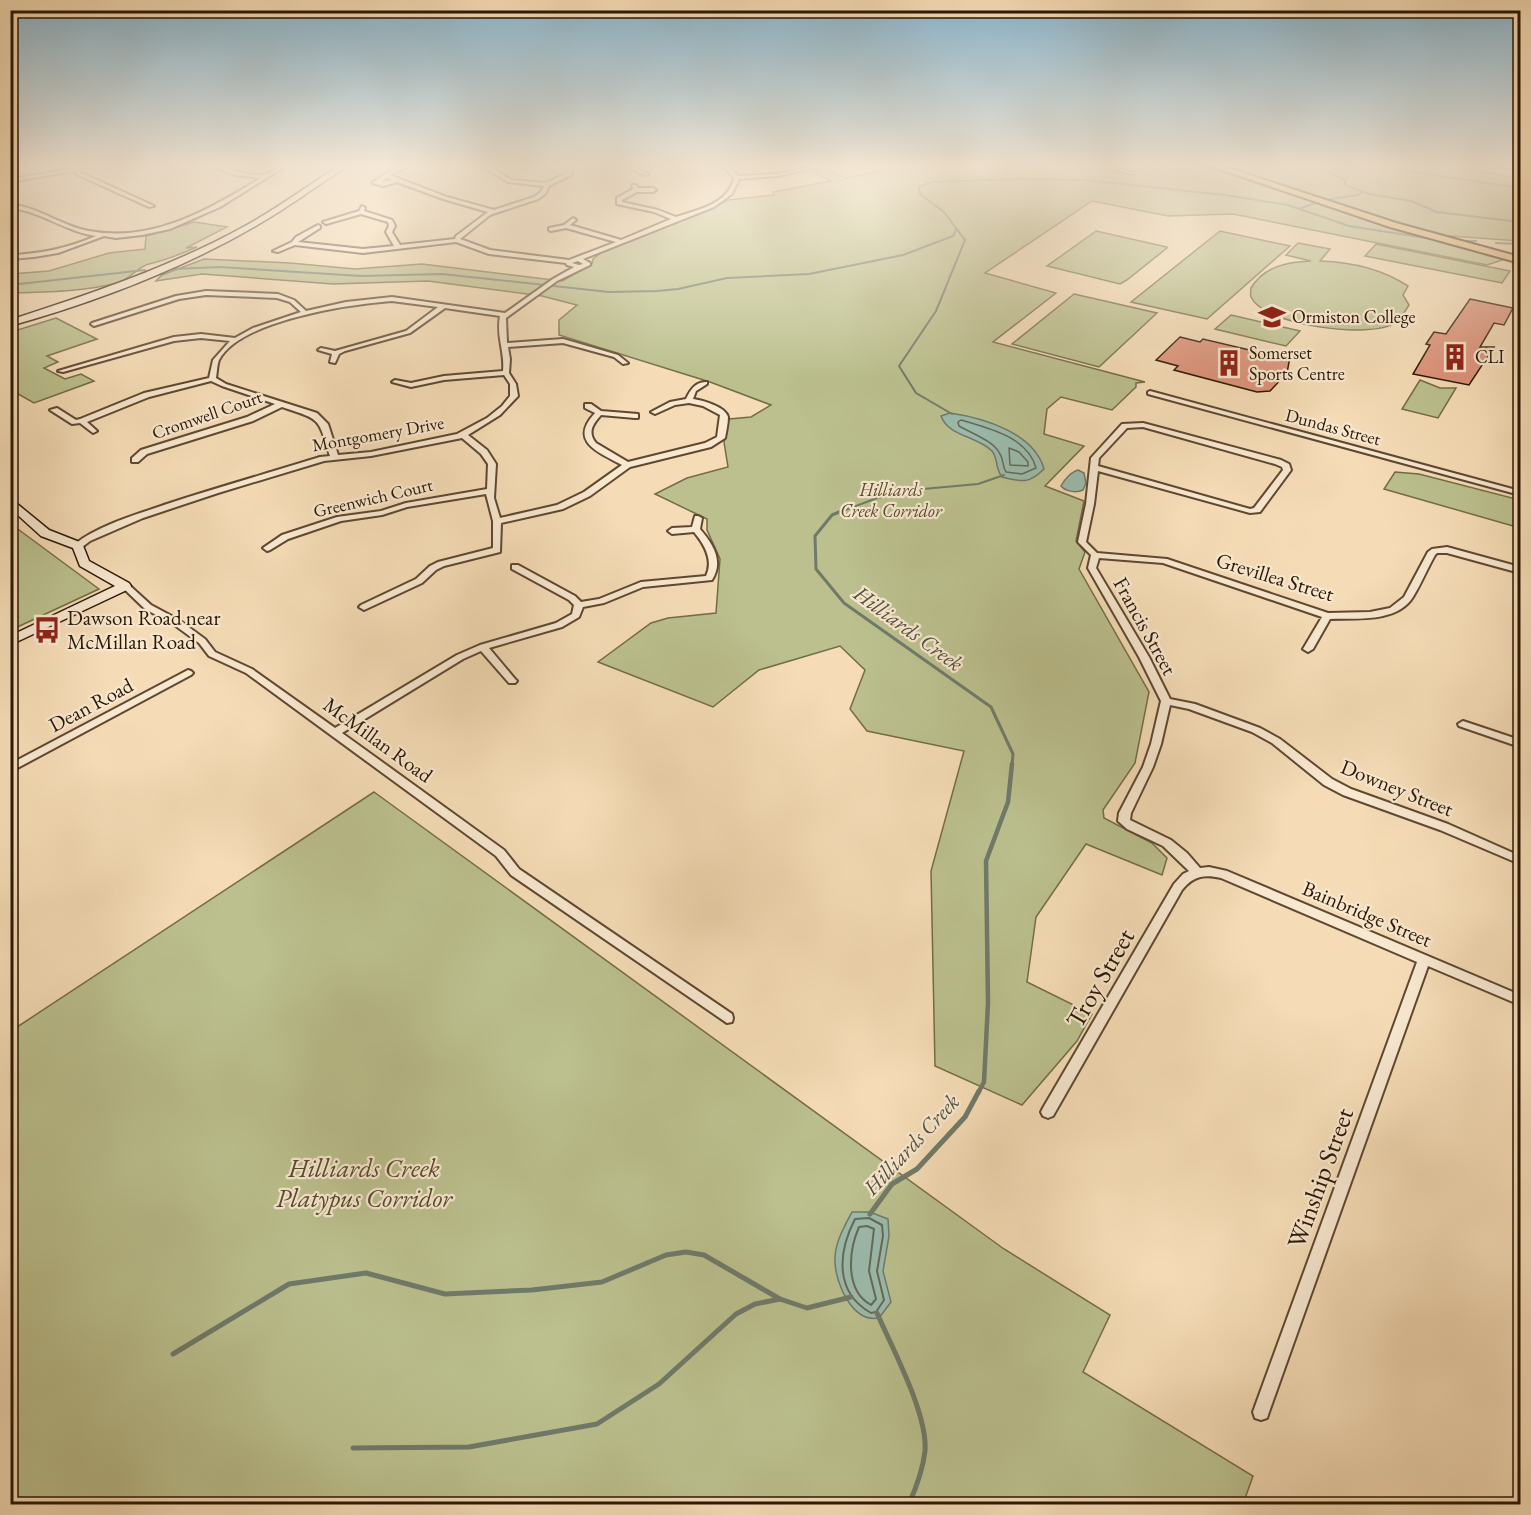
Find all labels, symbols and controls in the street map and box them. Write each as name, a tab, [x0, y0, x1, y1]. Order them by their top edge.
school or university icon: Ormiston College	[1257, 302, 1287, 332]
place label: Ormiston College	[1292, 305, 1416, 328]
place label: Somerset Sports Centre	[1249, 341, 1345, 385]
building icon: CLI	[1440, 342, 1470, 372]
place label: CLI	[1475, 345, 1504, 368]
building icon: Somerset Sports Centre	[1214, 348, 1244, 378]
street label: Cromwell Court	[149, 385, 265, 444]
street label: Dundas Street	[1283, 403, 1384, 450]
street label: Montgomery Drive	[310, 411, 446, 456]
street label: Greenwich Court	[311, 473, 435, 522]
park label: Hilliards Creek Corridor	[840, 478, 943, 522]
street label: Grevillea Street	[1213, 546, 1338, 607]
street label: Francis Street	[1107, 572, 1184, 680]
water label: Hilliards Creek	[847, 578, 969, 678]
place label: Dawson Road near McMillan Road	[67, 604, 220, 655]
bus stop icon: Dawson Road near McMillan Road	[32, 615, 62, 645]
street label: Dean Road	[44, 671, 138, 738]
street label: McMillan Road	[318, 691, 439, 789]
street label: Downey Street	[1337, 753, 1458, 823]
street label: Bainbridge Street	[1298, 874, 1436, 953]
street label: Troy Street	[1058, 922, 1142, 1034]
water label: Hilliards Creek	[856, 1088, 966, 1202]
street label: Winship Street	[1279, 1103, 1361, 1253]
park label: Hilliards Creek Platypus Corridor	[276, 1151, 453, 1215]

